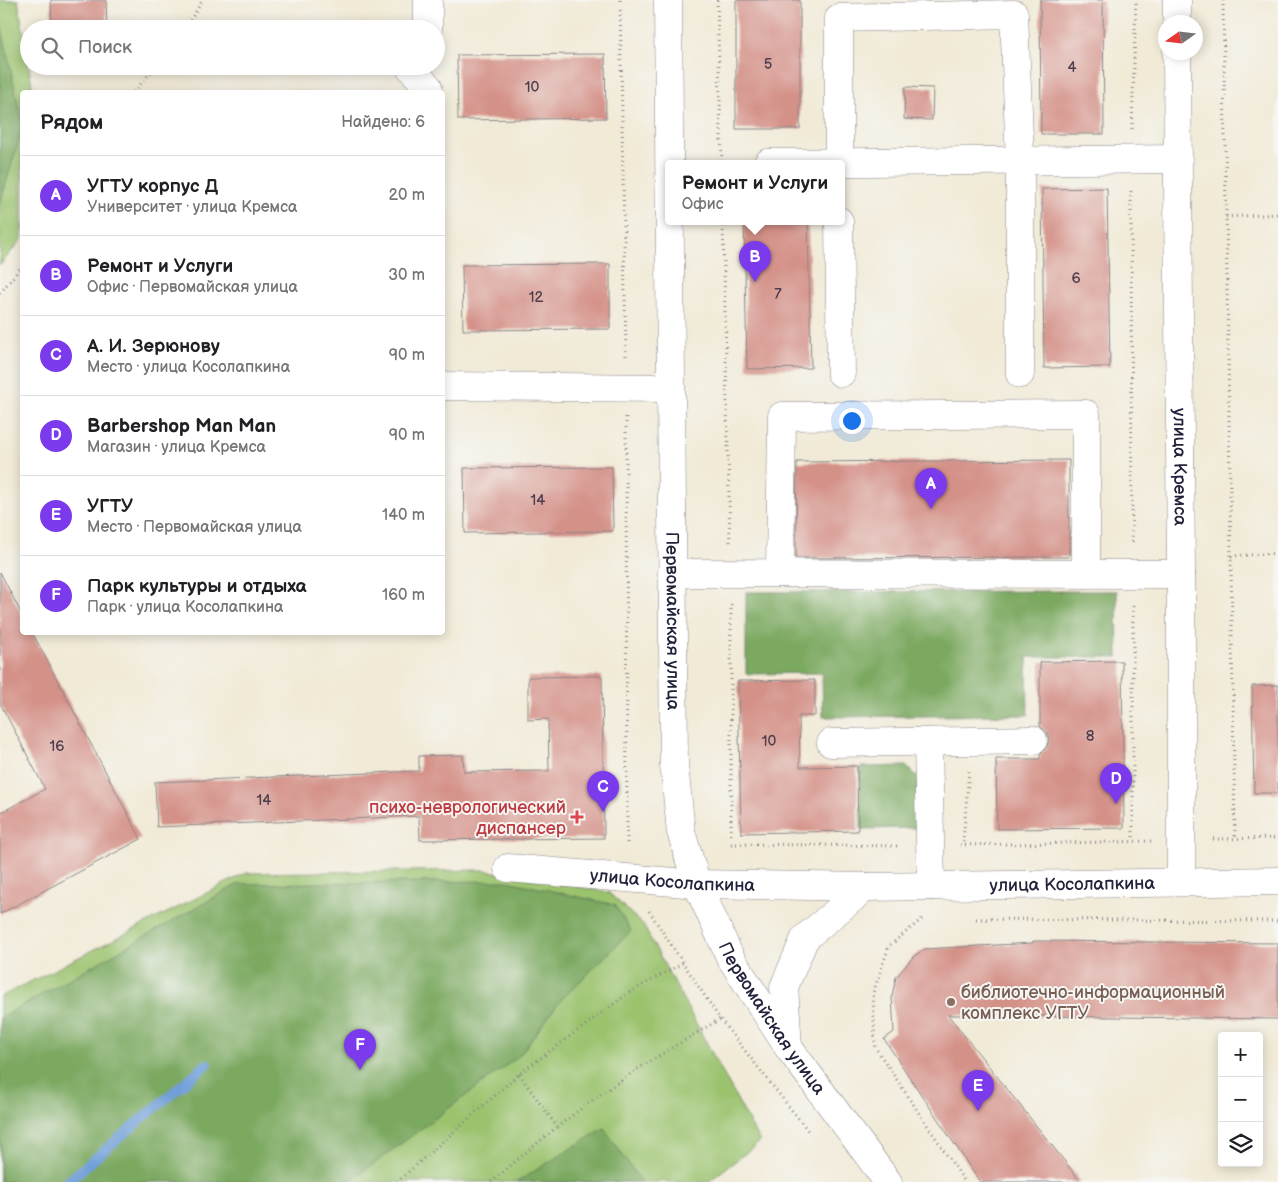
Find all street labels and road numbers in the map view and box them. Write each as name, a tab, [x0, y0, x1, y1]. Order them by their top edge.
street label: улица Кремса	[1169, 408, 1191, 526]
street label: Первомайская улица	[662, 532, 684, 711]
street label: улица Косолапкина	[589, 864, 756, 896]
street label: улица Косолапкина	[989, 872, 1156, 896]
street label: Первомайская улица	[714, 939, 830, 1099]

